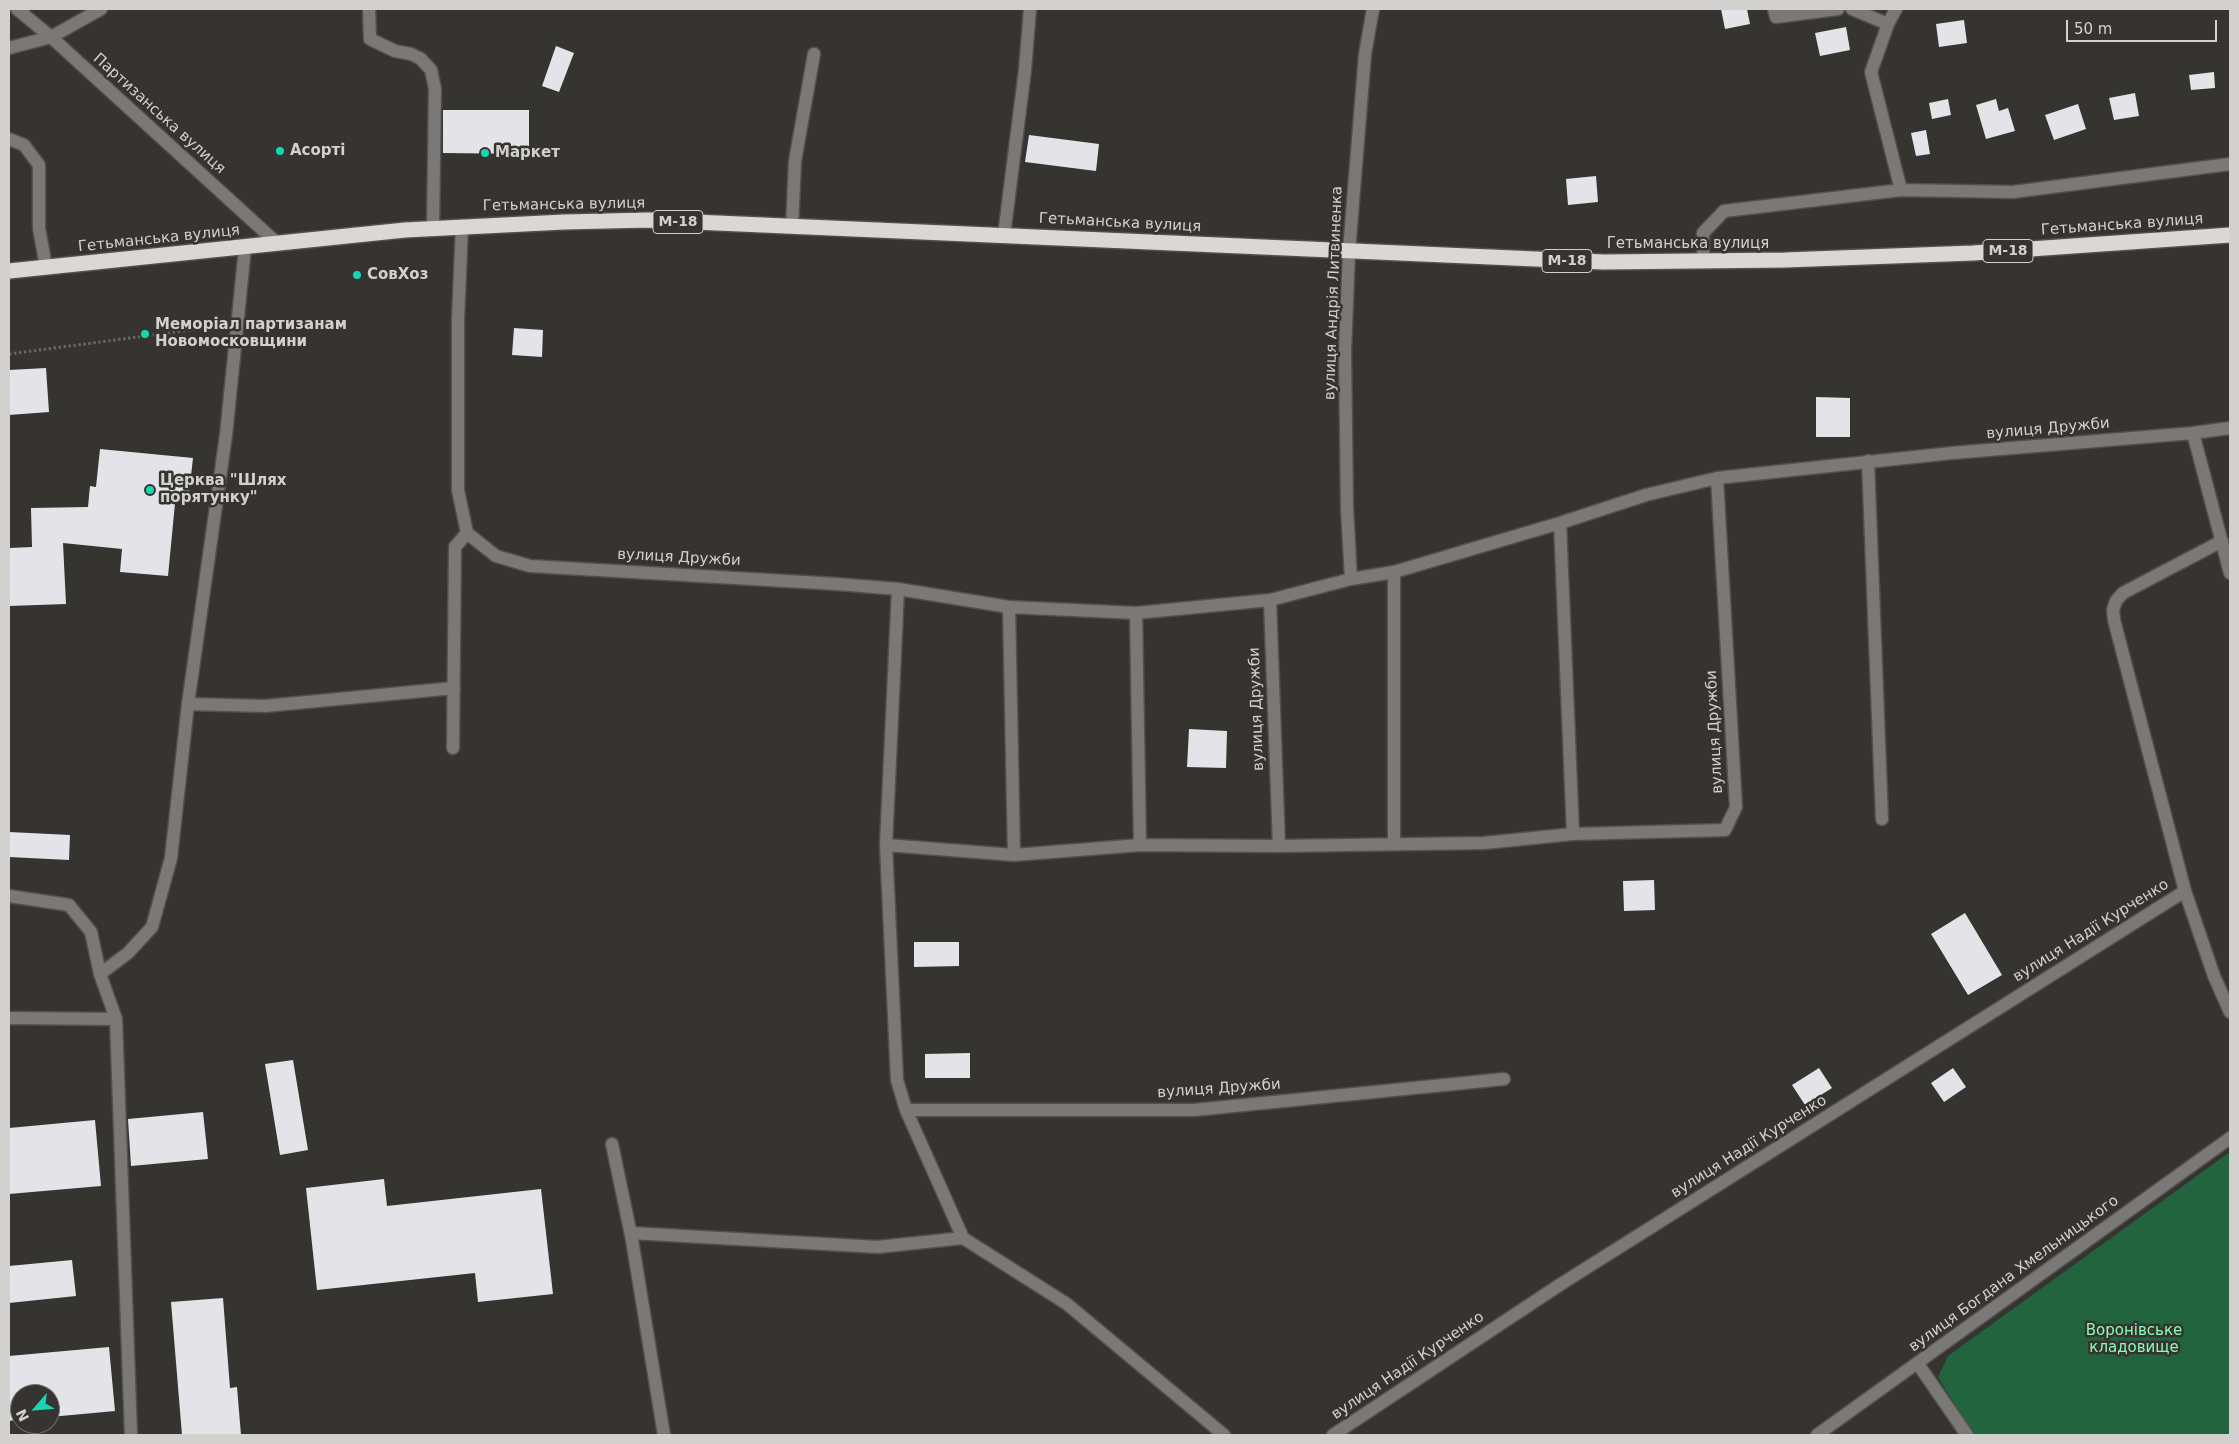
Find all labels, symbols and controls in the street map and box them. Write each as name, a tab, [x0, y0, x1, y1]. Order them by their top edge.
scale bar	[2069, 10, 2220, 42]
text: 50 m	[2074, 20, 2112, 38]
street label: Партизанська вулиця	[89, 50, 229, 178]
place label: Асорті	[290, 142, 345, 160]
place label: Маркет	[495, 144, 560, 162]
marker: Асорті	[274, 145, 286, 157]
marker: Маркет	[479, 147, 491, 159]
street label: вулиця Андрія Литвиненка	[1321, 186, 1347, 400]
street label: Гетьманська вулиця	[483, 195, 645, 215]
road number: М-18	[653, 210, 703, 233]
street label: Гетьманська вулиця	[1038, 210, 1202, 236]
street label: Гетьманська вулиця	[2040, 210, 2204, 240]
street label: Гетьманська вулиця	[77, 222, 241, 256]
street label: Гетьманська вулиця	[1607, 235, 1769, 253]
road number: М-18	[1983, 240, 2033, 262]
road number: М-18	[1542, 250, 1592, 272]
place label: СовХоз	[367, 266, 428, 284]
marker: СовХоз	[351, 269, 363, 281]
place label: Меморіал партизанам Новомосковщини	[155, 316, 347, 351]
marker: Меморіал партизанам Новомосковщини	[139, 328, 151, 340]
street label: вулиця Дружби	[1986, 415, 2110, 443]
place label: Церква "Шлях порятунку"	[160, 472, 286, 507]
marker: Церква "Шлях порятунку"	[144, 484, 156, 496]
street label: вулиця Дружби	[617, 546, 741, 570]
street label: вулиця Дружби	[1246, 647, 1268, 771]
street label: вулиця Дружби	[1703, 670, 1727, 794]
street label: вулиця Надії Курченко	[2010, 876, 2172, 986]
street label: вулиця Дружби	[1157, 1076, 1281, 1102]
street label: вулиця Надії Курченко	[1668, 1092, 1830, 1202]
street label: вулиця Богдана Хмельницького	[1906, 1192, 2122, 1356]
street label: вулиця Надії Курченко	[1328, 1308, 1488, 1424]
park label: Воронівське кладовище	[2086, 1322, 2182, 1357]
north arrow	[10, 1384, 60, 1434]
text: N	[13, 1407, 32, 1424]

